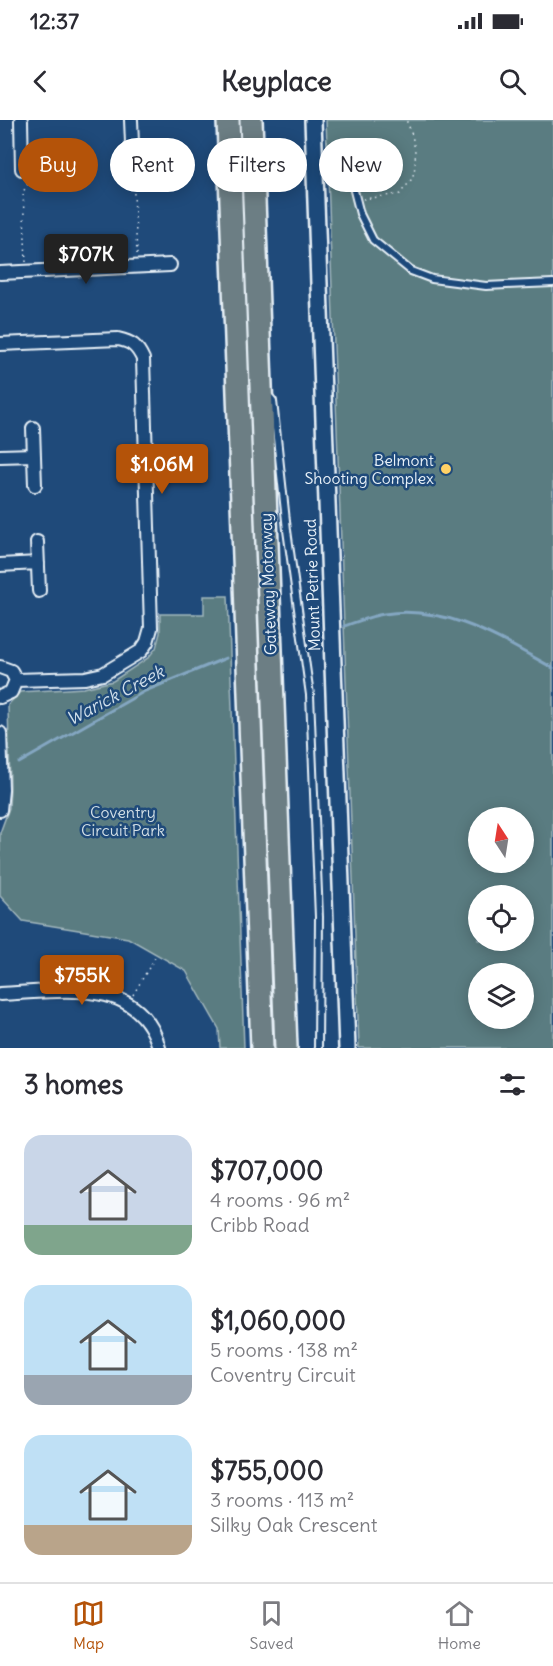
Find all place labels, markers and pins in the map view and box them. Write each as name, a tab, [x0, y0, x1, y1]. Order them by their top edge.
pin: $707K	[44, 234, 128, 285]
pin: $1.06M	[113, 444, 211, 495]
place label: Belmont Shooting Complex	[304, 450, 435, 488]
marker: Belmont Shooting Complex	[439, 462, 453, 476]
pin: $755K	[40, 955, 124, 1006]

